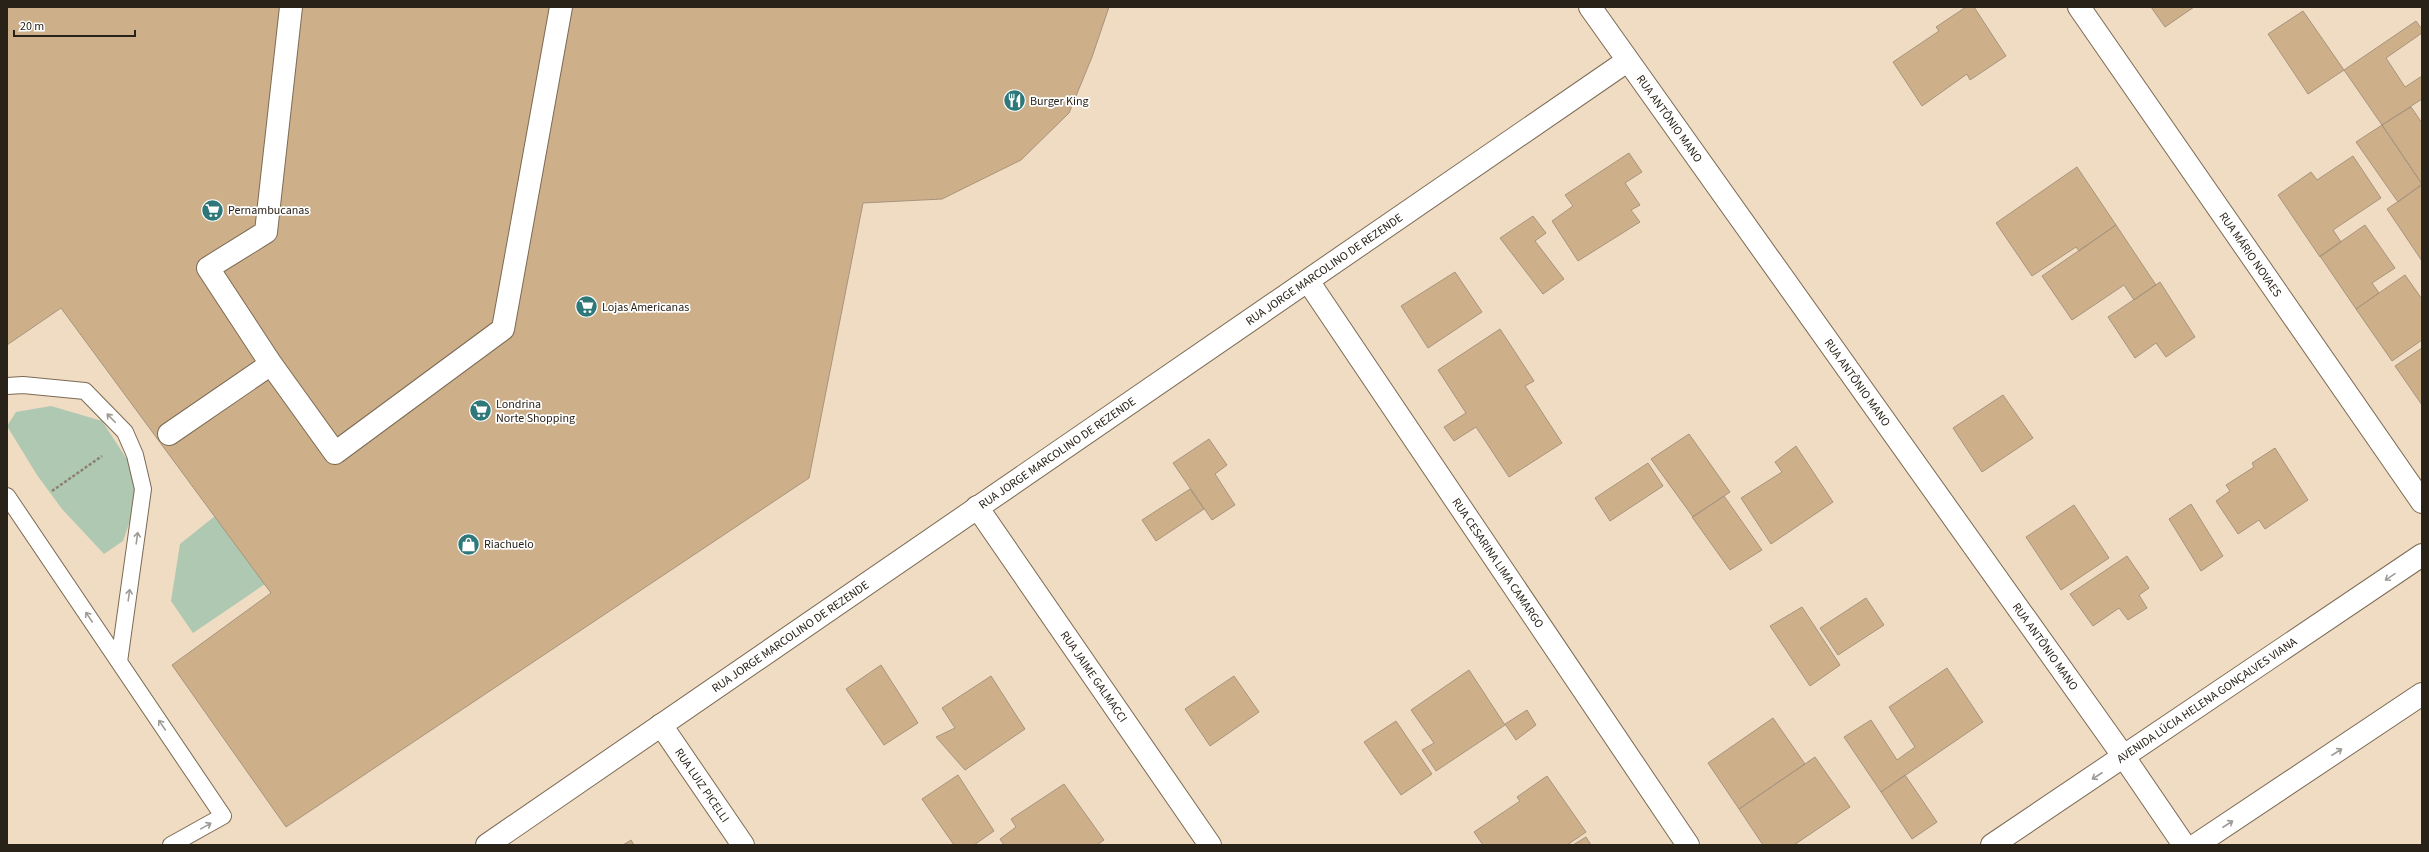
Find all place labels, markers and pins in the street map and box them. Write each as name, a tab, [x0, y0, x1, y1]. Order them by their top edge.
restaurant icon: Burger King	[1001, 88, 1027, 114]
place label: Burger King	[1030, 93, 1089, 110]
supermarket icon: Pernambucanas	[200, 197, 226, 223]
place label: Pernambucanas	[228, 202, 309, 219]
supermarket icon: Lojas Americanas	[574, 294, 600, 320]
place label: Lojas Americanas	[602, 299, 689, 316]
place label: Londrina Norte Shopping	[496, 396, 575, 427]
supermarket icon: Londrina Norte Shopping	[467, 398, 493, 424]
shop icon: Riachuelo	[456, 531, 482, 557]
place label: Riachuelo	[484, 536, 534, 553]

